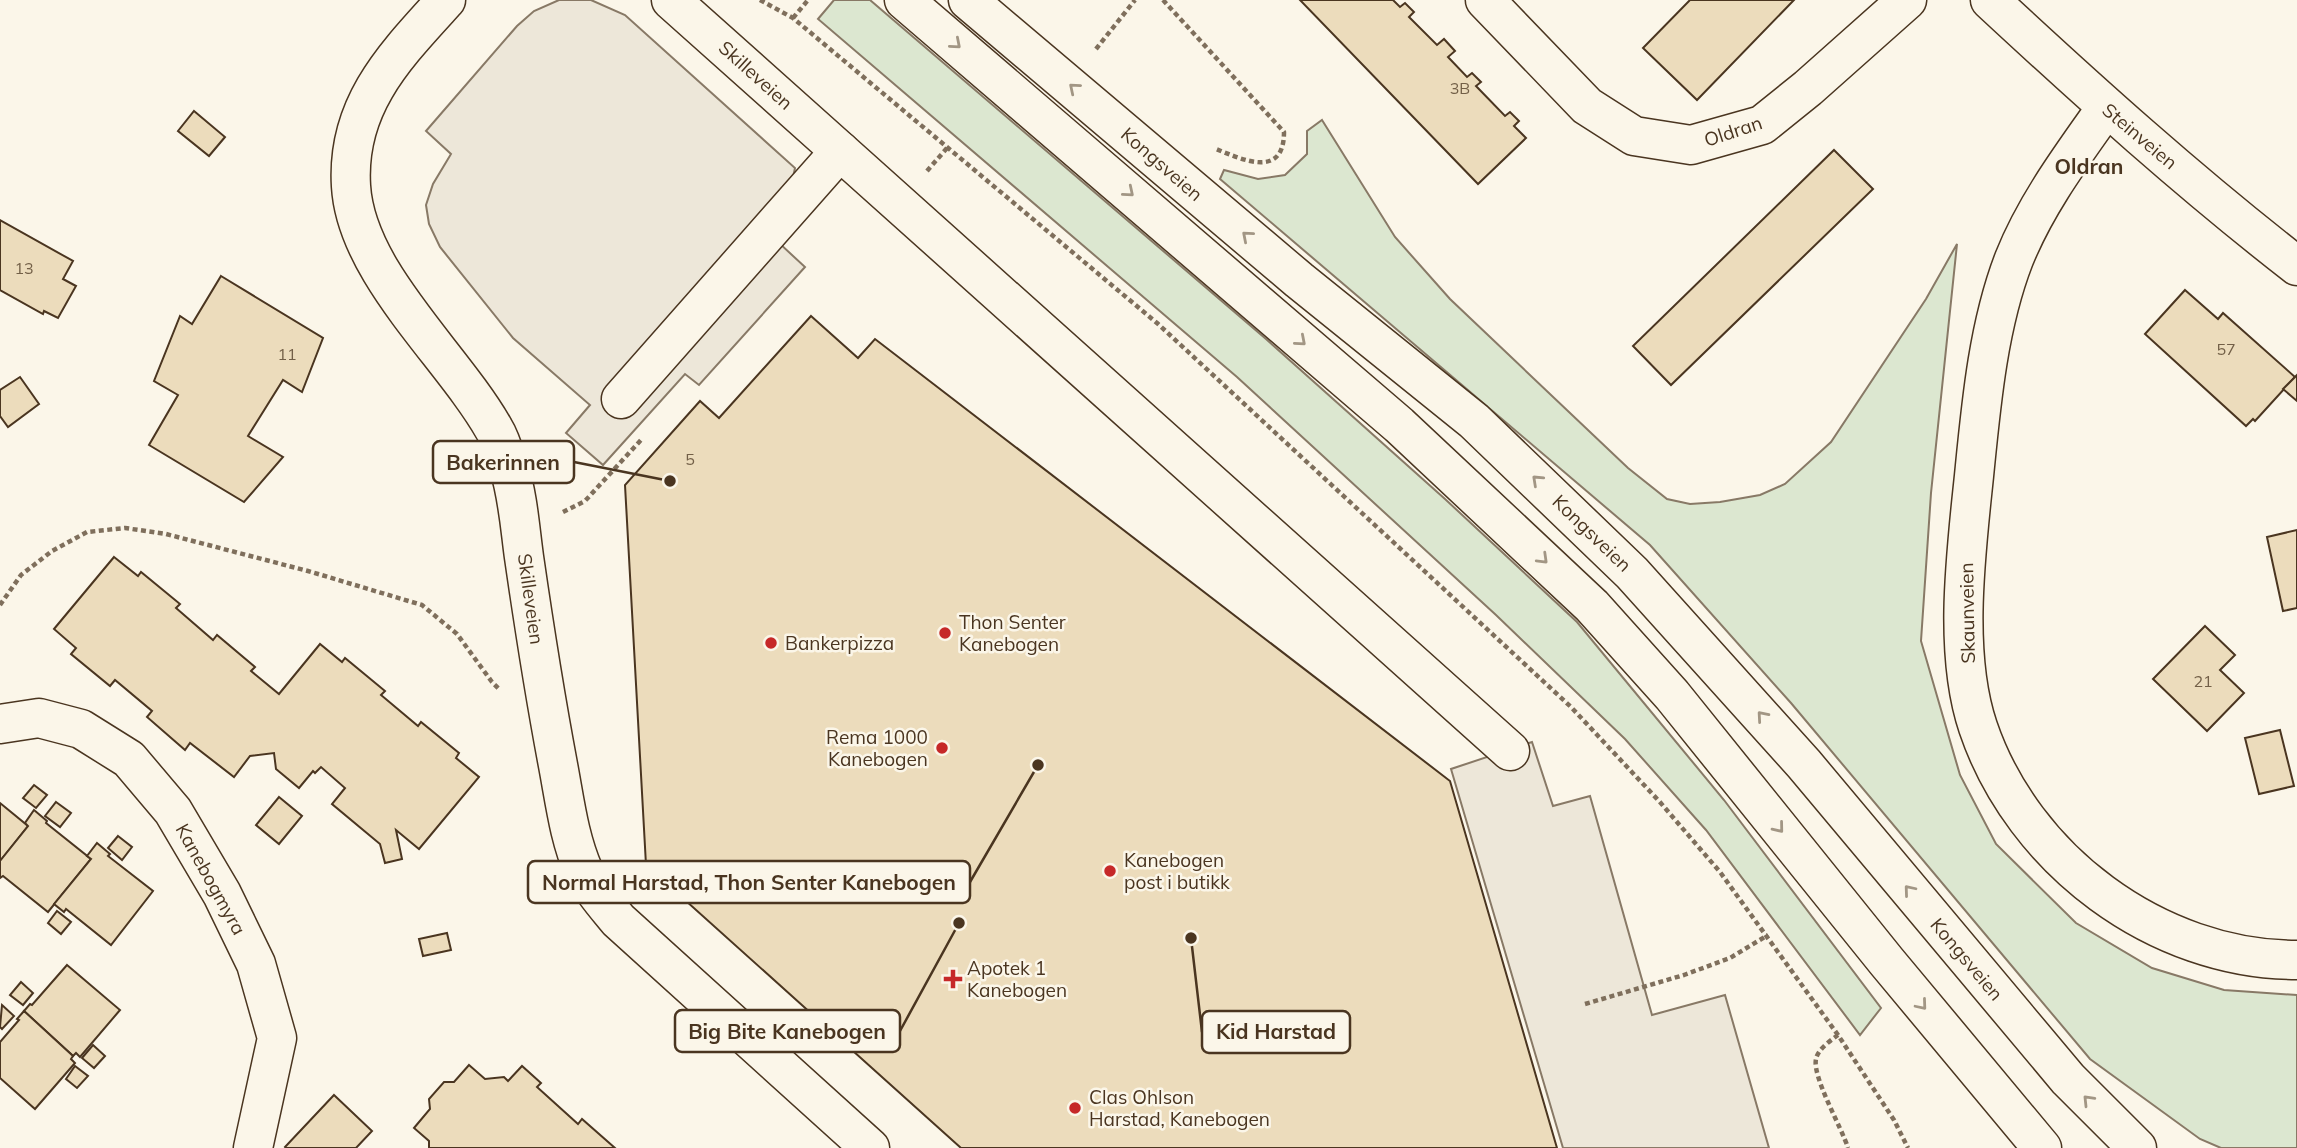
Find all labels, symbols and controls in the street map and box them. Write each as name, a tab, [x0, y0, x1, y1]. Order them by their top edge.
street label: Skilleveien	[714, 35, 798, 115]
one-way arrow	[948, 36, 961, 48]
house number: 3B	[1450, 78, 1470, 98]
one-way arrow	[1069, 84, 1082, 96]
street label: Steinveien	[2098, 98, 2182, 174]
street label: Oldran	[1701, 110, 1765, 152]
street label: Kongsveien	[1116, 122, 1208, 206]
district label: Oldran	[2055, 153, 2123, 179]
one-way arrow	[1121, 184, 1134, 196]
one-way arrow	[1242, 232, 1255, 244]
house number: 13	[14, 258, 34, 278]
one-way arrow	[1293, 333, 1306, 345]
house number: 57	[2216, 339, 2236, 359]
house number: 11	[277, 344, 297, 364]
callout: Bakerinnen	[433, 441, 574, 483]
text: Bakerinnen	[446, 449, 560, 475]
house number: 5	[685, 449, 695, 469]
one-way arrow	[1532, 476, 1545, 489]
street label: Kongsveien	[1547, 489, 1637, 577]
one-way arrow	[1535, 550, 1548, 563]
street label: Skilleveien	[513, 552, 549, 646]
street label: Skaunveien	[1954, 562, 1980, 664]
place label: Thon Senter Kanebogen	[959, 610, 1066, 656]
marker: Thon Senter Kanebogen	[937, 625, 953, 641]
place label: Bankerpizza	[785, 631, 894, 655]
marker: Bankerpizza	[763, 635, 779, 651]
house number: 21	[2193, 671, 2213, 691]
one-way arrow	[1758, 711, 1770, 724]
place label: Rema 1000 Kanebogen	[826, 725, 928, 771]
marker: Rema 1000 Kanebogen	[934, 740, 950, 756]
street label: Kanebogmyra	[171, 819, 251, 939]
one-way arrow	[1771, 820, 1784, 832]
place label: Kanebogen post i butikk	[1124, 848, 1230, 894]
callout: Normal Harstad, Thon Senter Kanebogen	[528, 861, 970, 903]
marker: Kanebogen post i butikk	[1102, 863, 1118, 879]
text: Normal Harstad, Thon Senter Kanebogen	[542, 869, 956, 895]
one-way arrow	[1904, 885, 1917, 897]
street label: Kongsveien	[1925, 913, 2009, 1005]
place label: Apotek 1 Kanebogen	[967, 956, 1067, 1002]
marker: Apotek 1 Kanebogen	[945, 971, 961, 987]
one-way arrow	[1914, 997, 1927, 1009]
callout: Big Bite Kanebogen	[675, 1010, 900, 1052]
callout: Kid Harstad	[1202, 1011, 1350, 1053]
text: Big Bite Kanebogen	[688, 1018, 886, 1044]
text: Kid Harstad	[1216, 1018, 1336, 1044]
place label: Clas Ohlson Harstad, Kanebogen	[1089, 1085, 1270, 1131]
one-way arrow	[2084, 1095, 2097, 1108]
marker: Clas Ohlson Harstad, Kanebogen	[1067, 1100, 1083, 1116]

